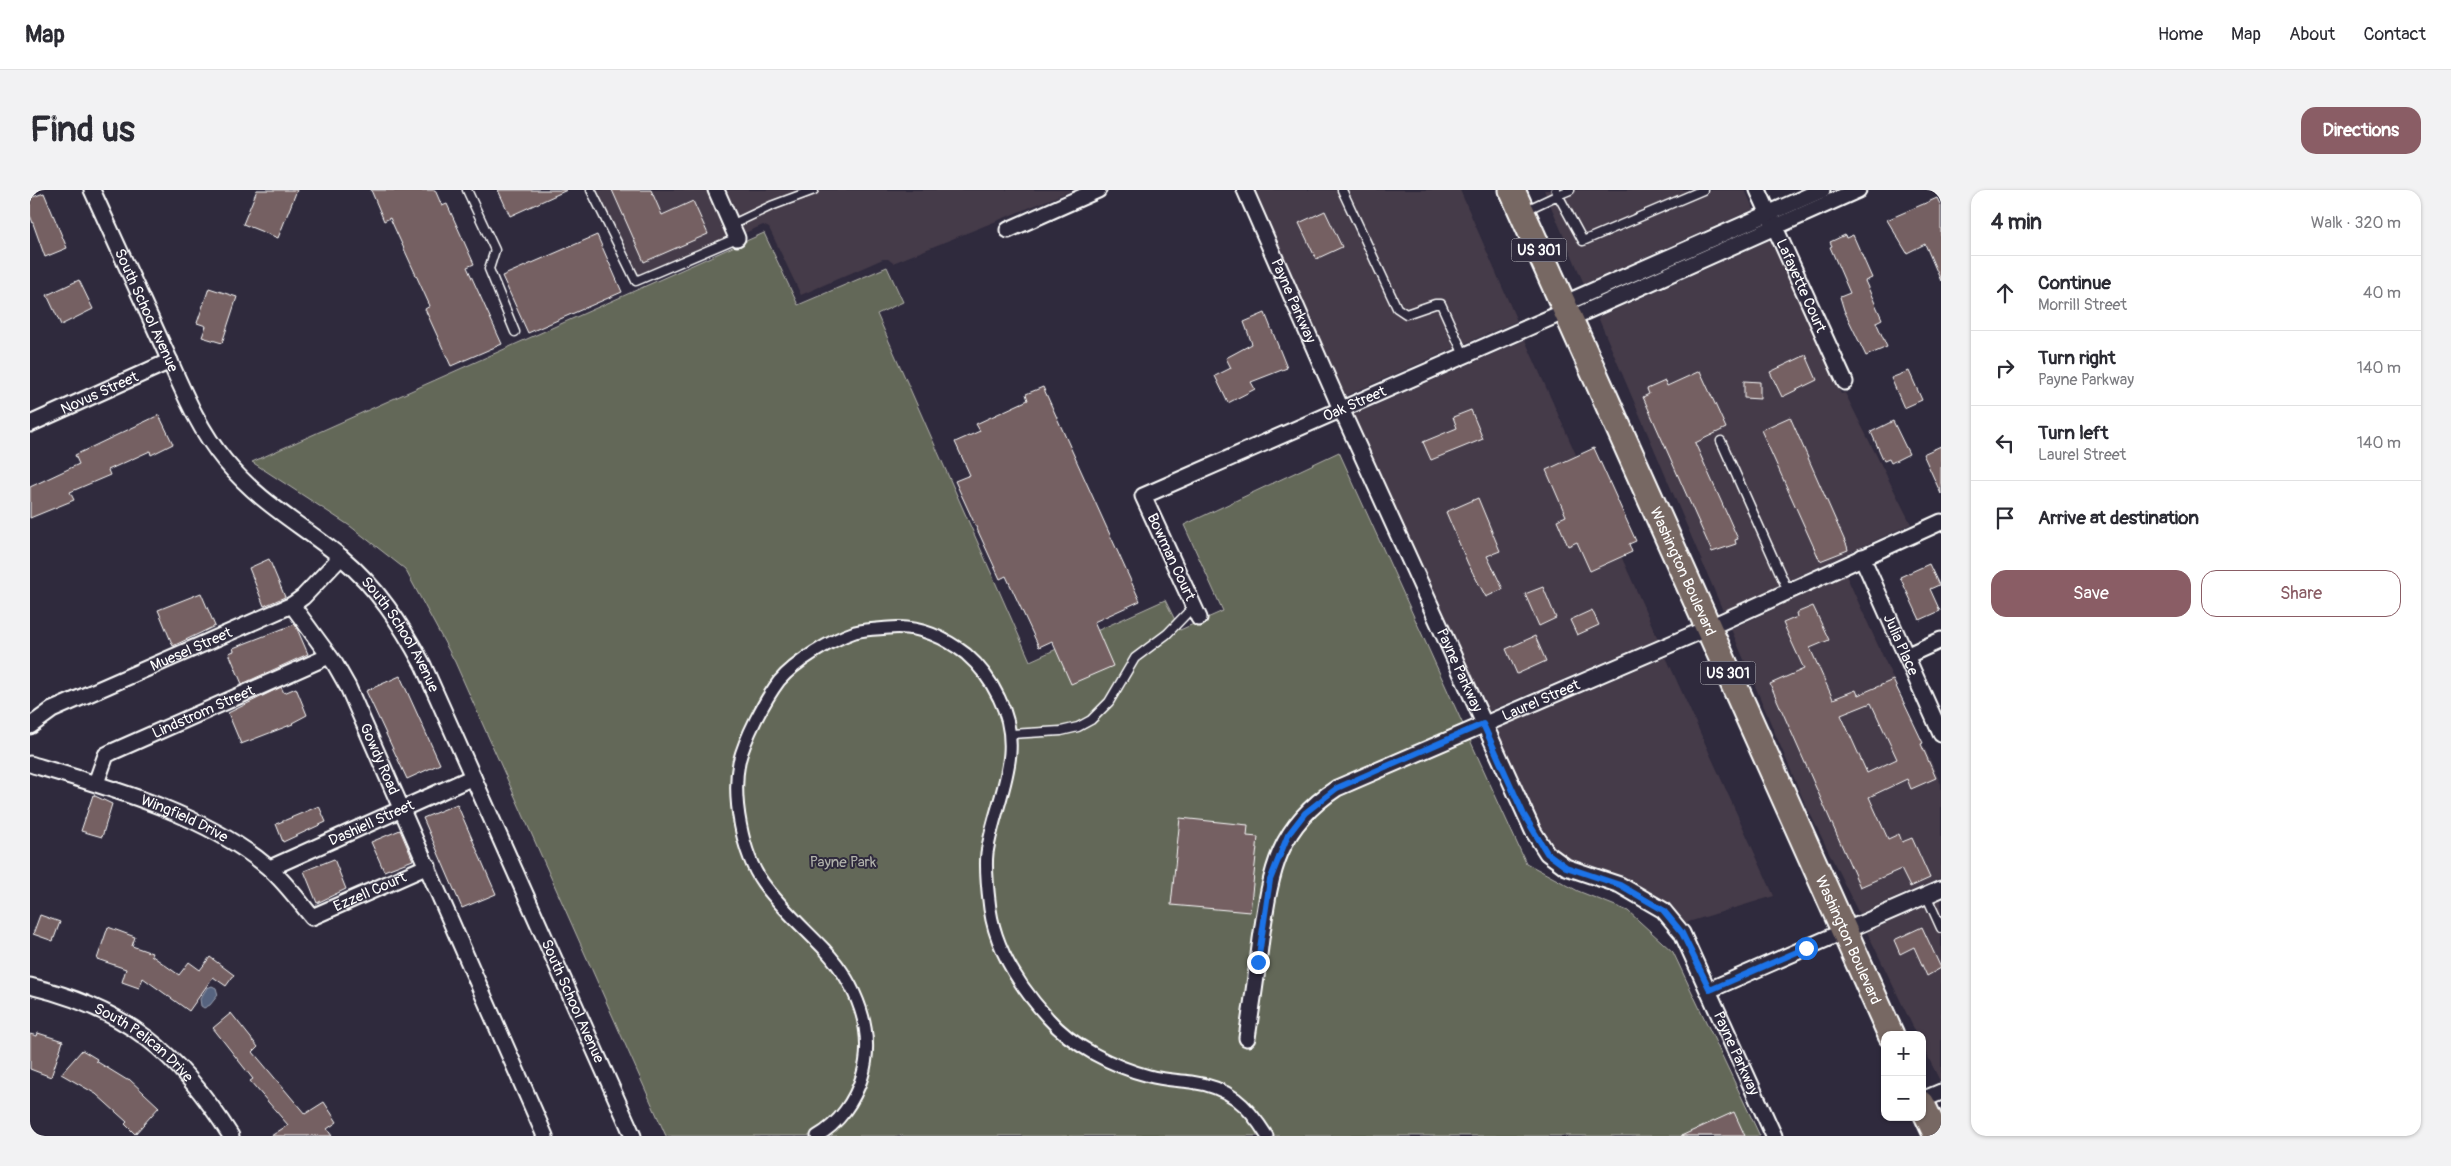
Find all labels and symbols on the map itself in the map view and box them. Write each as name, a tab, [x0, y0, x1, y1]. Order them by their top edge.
street label: Lafayette Court	[1772, 236, 1831, 336]
road number: US 301	[1512, 238, 1566, 262]
street label: South School Avenue	[110, 246, 183, 375]
street label: Payne Parkway	[1267, 256, 1321, 346]
street label: Novus Street	[57, 367, 142, 419]
street label: Oak Street	[1320, 381, 1390, 426]
street label: Washington Boulevard	[1646, 504, 1720, 639]
street label: Bowman Court	[1142, 510, 1200, 605]
street label: South School Avenue	[357, 573, 444, 696]
street label: Julia Place	[1879, 611, 1923, 679]
street label: Muesel Street	[147, 623, 236, 675]
street label: Payne Parkway	[1433, 625, 1487, 716]
road number: US 301	[1700, 662, 1756, 684]
street label: Laurel Street	[1499, 675, 1583, 725]
street label: Lindstrom Street	[149, 680, 258, 743]
street label: Gowdy Road	[356, 720, 404, 798]
street label: Wingfield Drive	[138, 790, 232, 847]
street label: Dashiell Street	[326, 795, 418, 850]
park label: Payne Park	[810, 853, 877, 872]
street label: Ezzell Court	[331, 867, 410, 916]
street label: Washington Boulevard	[1811, 873, 1886, 1007]
street label: South School Avenue	[537, 936, 609, 1066]
route start	[1795, 937, 1818, 960]
route end	[1247, 951, 1270, 974]
street label: South Pelican Drive	[91, 999, 198, 1086]
street label: Payne Parkway	[1709, 1008, 1764, 1099]

